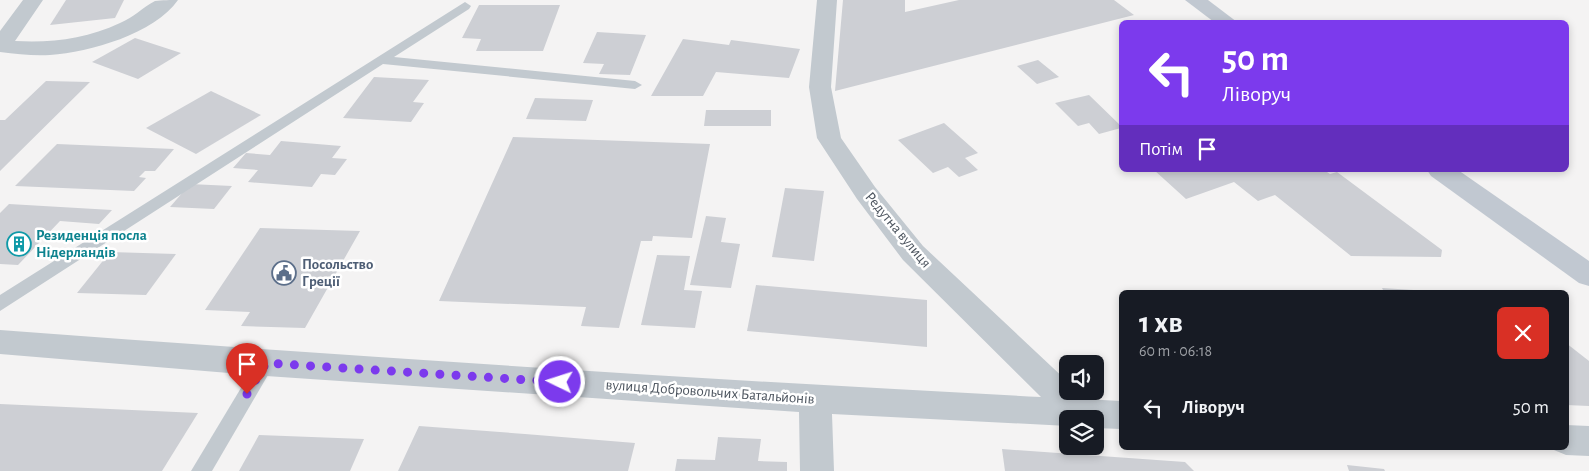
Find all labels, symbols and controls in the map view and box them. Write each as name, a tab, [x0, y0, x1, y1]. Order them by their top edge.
icon: left	[1139, 40, 1204, 105]
text: 50 m	[1222, 42, 1289, 77]
text: Ліворуч	[1222, 83, 1291, 105]
icon: arrive	[1193, 135, 1221, 163]
text: Потім	[1139, 140, 1183, 159]
street label: Редутна вулиця	[862, 189, 934, 271]
place label: Резиденція посла Нідерландів	[36, 228, 147, 260]
building icon: Резиденція посла Нідерландів	[6, 231, 32, 257]
place label: Посольство Греції	[302, 257, 373, 289]
public building icon: Посольство Греції	[271, 260, 297, 286]
button: close	[1497, 307, 1549, 359]
text: 1 хв	[1139, 308, 1183, 338]
pin	[226, 343, 268, 394]
text: 60 m · 06:18	[1139, 343, 1212, 359]
icon: arrive	[233, 350, 261, 378]
position arrow	[533, 355, 585, 407]
map controls	[1059, 355, 1104, 455]
button: sound	[1059, 355, 1104, 400]
street label: вулиця Добровольчих Батальйонів	[605, 377, 815, 407]
icon: left	[1139, 394, 1167, 422]
text: Ліворуч	[1182, 398, 1245, 417]
text: 50 m	[1513, 398, 1549, 417]
button: layers	[1059, 410, 1104, 455]

